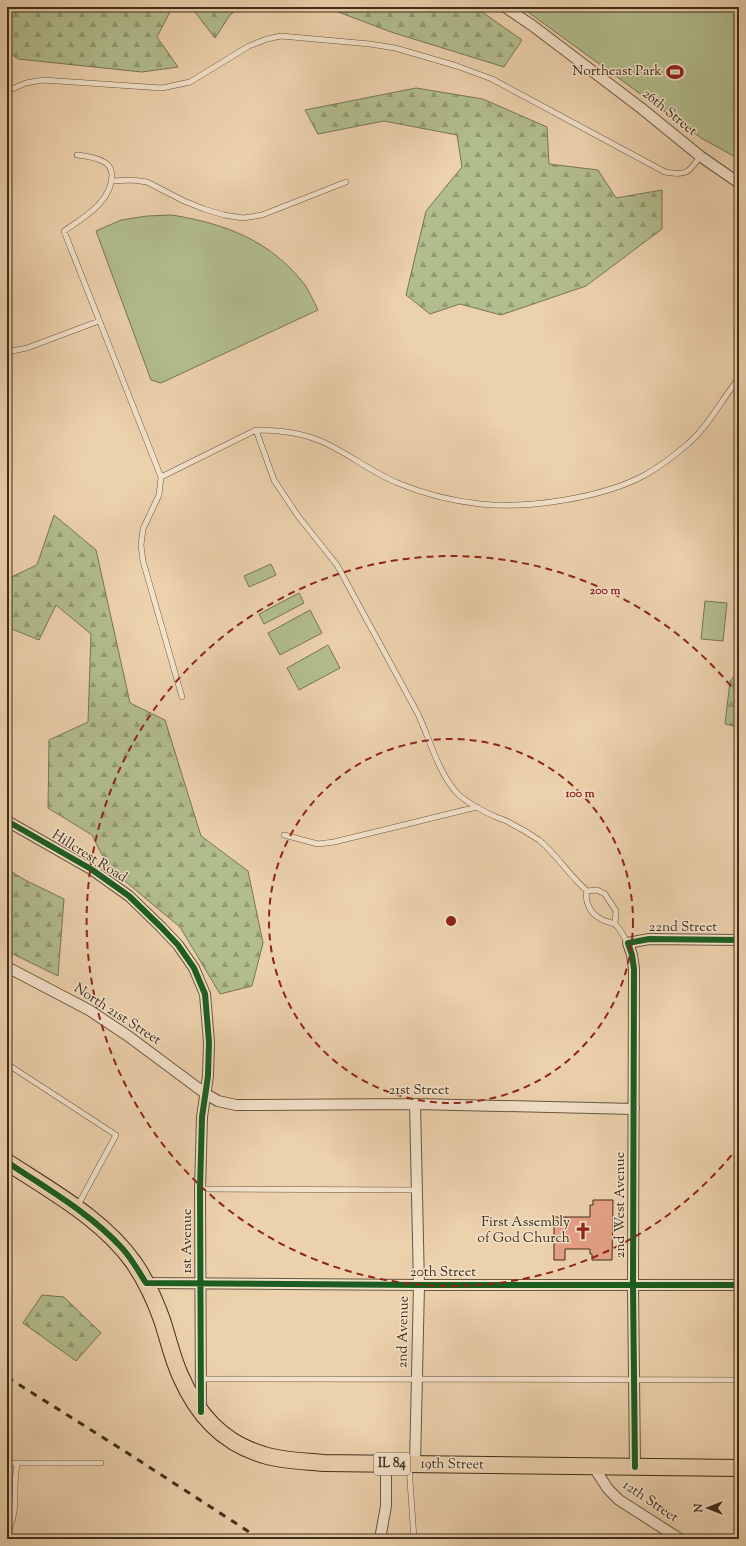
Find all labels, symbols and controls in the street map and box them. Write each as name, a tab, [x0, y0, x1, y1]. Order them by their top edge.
place label: Northeast Park	[572, 62, 662, 82]
sports icon: Northeast Park	[665, 62, 685, 82]
street label: 26th Street	[637, 85, 701, 142]
text: 200 m	[590, 582, 620, 600]
text: 100 m	[564, 785, 595, 803]
street label: Hillcrest Road	[47, 826, 131, 888]
centre of rings	[444, 914, 458, 928]
street label: 22nd Street	[649, 918, 717, 938]
street label: North 21st Street	[69, 979, 165, 1051]
street label: 21st Street	[389, 1081, 450, 1101]
street label: 2nd West Avenue	[611, 1152, 631, 1258]
street label: 1st Avenue	[178, 1209, 198, 1273]
place label: First Assembly of God Church	[477, 1213, 570, 1249]
church icon: First Assembly of God Church	[573, 1221, 593, 1241]
street label: 20th Street	[410, 1263, 476, 1283]
street label: 2nd Avenue	[393, 1296, 415, 1368]
road number: IL 84	[374, 1453, 410, 1475]
street label: 19th Street	[420, 1454, 484, 1476]
street label: 12th Street	[618, 1476, 682, 1528]
north arrow	[688, 1488, 728, 1528]
text: N	[691, 1503, 707, 1513]

